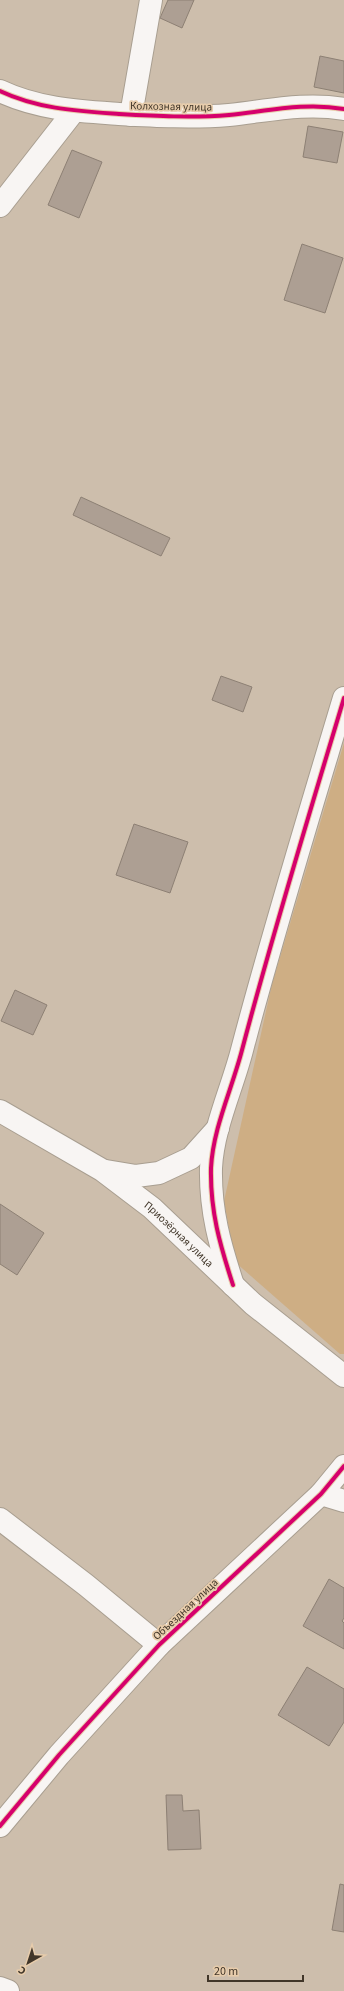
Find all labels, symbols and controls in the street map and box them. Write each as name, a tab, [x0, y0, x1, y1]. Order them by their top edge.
street label: Колхозная улица	[130, 98, 212, 115]
street label: Приозёрная улица	[141, 1198, 217, 1271]
street label: Объездная улица	[149, 1575, 221, 1644]
north arrow	[8, 1943, 48, 1983]
scale bar	[208, 1957, 303, 1983]
text: С	[14, 1962, 29, 1978]
text: 20 m	[214, 1963, 238, 1980]

